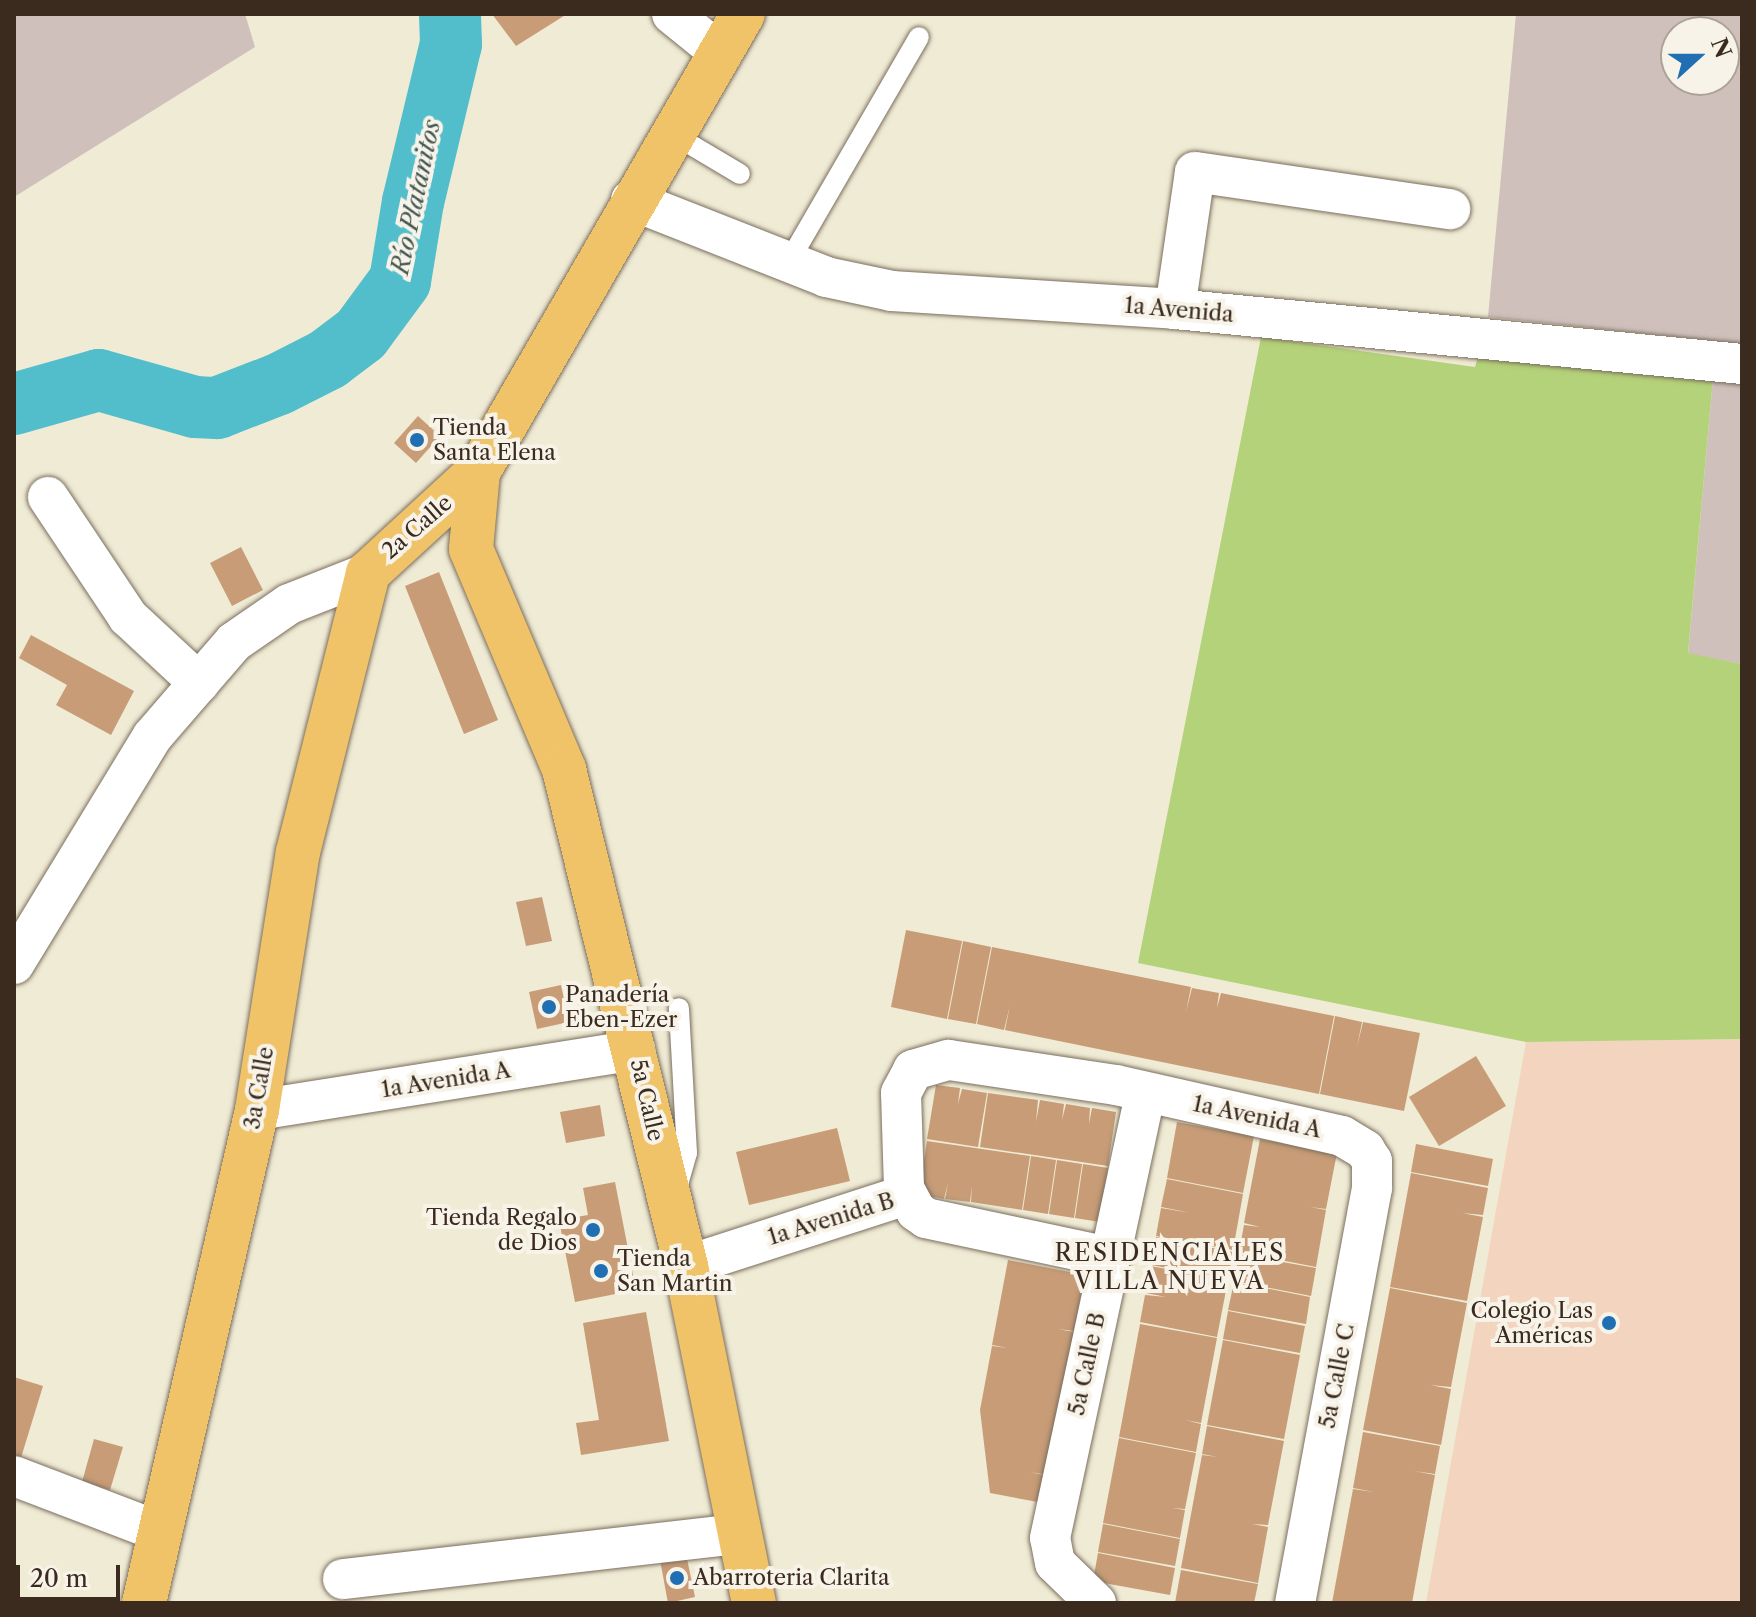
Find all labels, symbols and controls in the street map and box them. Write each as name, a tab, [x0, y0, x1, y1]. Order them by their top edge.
north arrow	[1660, 16, 1740, 96]
text: N	[1705, 34, 1737, 62]
water label: Río Platanitos	[386, 117, 446, 277]
street label: 1a Avenida	[1123, 292, 1235, 328]
place label: Tienda Santa Elena	[433, 414, 556, 466]
marker: Tienda Santa Elena	[408, 431, 426, 449]
street label: 2a Calle	[377, 489, 457, 565]
place label: Panadería Eben-Ezer	[565, 981, 678, 1032]
marker: Panadería Eben-Ezer	[540, 998, 558, 1016]
street label: 3a Calle	[239, 1045, 279, 1131]
street label: 5a Calle	[625, 1056, 669, 1144]
street label: 1a Avenida A	[378, 1057, 514, 1103]
street label: 1a Avenida A	[1189, 1090, 1325, 1144]
street label: 1a Avenida B	[764, 1187, 898, 1251]
place label: Tienda Regalo de Dios	[426, 1204, 577, 1256]
marker: Tienda Regalo de Dios	[584, 1221, 602, 1239]
district label: RESIDENCIALES VILLA NUEVA	[1055, 1239, 1285, 1295]
place label: Tienda San Martin	[617, 1245, 732, 1296]
marker: Tienda San Martin	[592, 1262, 610, 1280]
place label: Colegio Las Américas	[1470, 1297, 1593, 1348]
street label: 5a Calle B	[1063, 1310, 1111, 1418]
marker: Colegio Las Américas	[1600, 1314, 1618, 1332]
street label: 5a Calle C	[1314, 1321, 1360, 1431]
scale bar	[20, 1549, 124, 1599]
text: 20 m	[30, 1564, 88, 1593]
place label: Abarroteria Clarita	[693, 1565, 890, 1591]
marker: Abarroteria Clarita	[668, 1569, 686, 1587]

